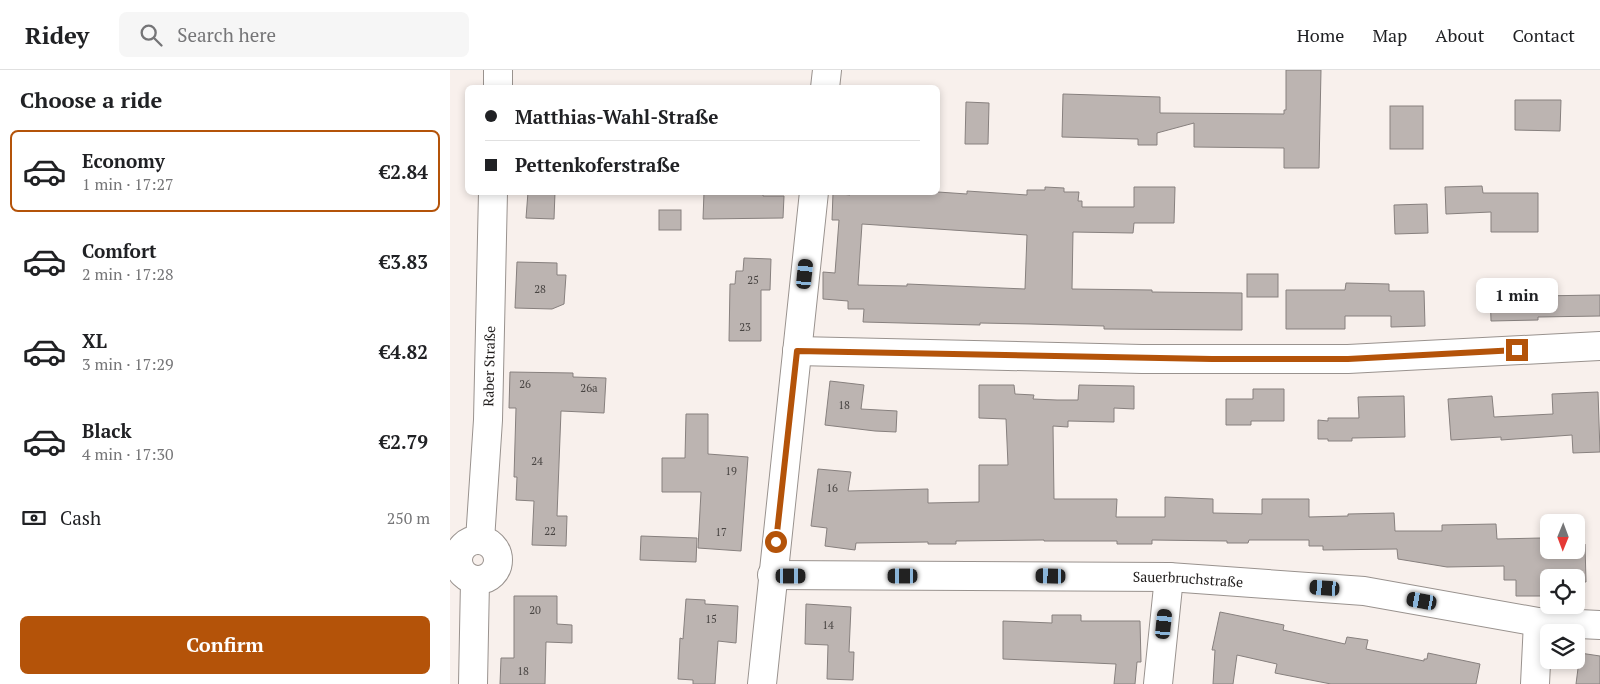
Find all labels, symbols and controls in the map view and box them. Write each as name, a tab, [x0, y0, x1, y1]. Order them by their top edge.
search box	[119, 12, 469, 57]
text: Ridey	[25, 19, 89, 51]
icon: search	[137, 21, 165, 49]
text: Search here	[177, 22, 276, 47]
text: Home	[1297, 23, 1344, 47]
text: Map	[1372, 23, 1407, 47]
text: About	[1435, 23, 1484, 47]
text: Contact	[1512, 23, 1575, 47]
text: Choose a ride	[20, 85, 162, 114]
text: Matthias-Wahl-Straße	[515, 104, 718, 129]
text: Economy	[82, 148, 165, 173]
icon: car	[22, 149, 67, 194]
text: Pettenkoferstraße	[515, 152, 680, 177]
text: €2.84	[379, 159, 428, 184]
text: 1 min · 17:27	[82, 173, 174, 195]
text: Comfort	[82, 238, 157, 263]
icon: car	[22, 239, 67, 284]
text: €3.83	[379, 249, 428, 274]
car	[795, 258, 814, 290]
text: 2 min · 17:28	[82, 263, 174, 285]
house number: 25	[747, 273, 759, 287]
callout: 1 min	[1476, 278, 1558, 312]
house number: 28	[534, 282, 546, 296]
text: 1 min	[1495, 284, 1539, 306]
house number: 23	[739, 320, 751, 334]
street label: Raber Straße	[478, 326, 499, 407]
text: XL	[82, 328, 107, 353]
icon: car	[22, 329, 67, 374]
text: €4.82	[379, 339, 428, 364]
route end	[1506, 339, 1528, 361]
text: 3 min · 17:29	[82, 353, 174, 375]
house number: 26	[519, 377, 531, 391]
house number: 26a	[580, 381, 598, 395]
house number: 18	[838, 398, 850, 412]
text: Black	[82, 418, 132, 443]
icon: car	[22, 419, 67, 464]
text: €2.79	[379, 429, 428, 454]
text: 4 min · 17:30	[82, 443, 174, 465]
house number: 24	[531, 454, 543, 468]
house number: 19	[725, 464, 737, 478]
house number: 16	[826, 481, 838, 495]
icon: cash	[20, 504, 48, 532]
text: Cash	[60, 505, 101, 530]
text: 250 m	[387, 507, 430, 529]
north arrow	[1540, 514, 1585, 559]
map controls	[1540, 514, 1585, 669]
house number: 22	[544, 524, 556, 538]
house number: 17	[715, 525, 727, 539]
route start	[765, 531, 787, 553]
street label: Sauerbruchstraße	[1133, 567, 1244, 591]
car	[1035, 568, 1066, 584]
car	[776, 569, 806, 584]
car	[888, 569, 918, 584]
button: locate	[1540, 569, 1585, 614]
car	[1309, 579, 1340, 597]
car	[1405, 591, 1438, 611]
house number: 20	[529, 603, 541, 617]
car	[1154, 608, 1173, 640]
house number: 15	[705, 612, 717, 626]
button: Confirm	[20, 616, 430, 674]
house number: 14	[822, 618, 834, 632]
button: layers	[1540, 624, 1585, 669]
house number: 18	[517, 664, 529, 678]

